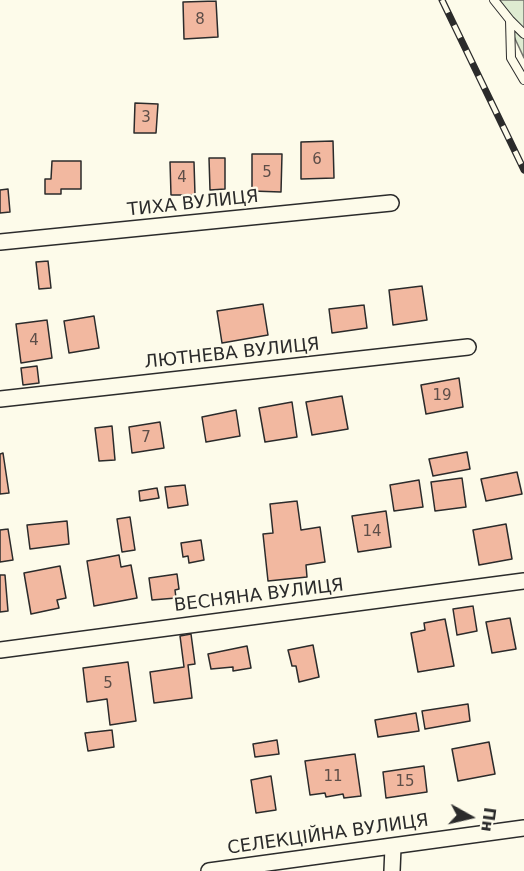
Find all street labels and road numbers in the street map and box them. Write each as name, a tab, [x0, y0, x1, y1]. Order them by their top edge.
street label: ТИХА ВУЛИЦЯ	[126, 186, 260, 222]
street label: ЛЮТНЕВА ВУЛИЦЯ	[143, 334, 321, 374]
street label: ВЕСНЯНА ВУЛИЦЯ	[173, 575, 345, 617]
street label: СЕЛЕКЦІЙНА ВУЛИЦЯ	[226, 810, 430, 860]

